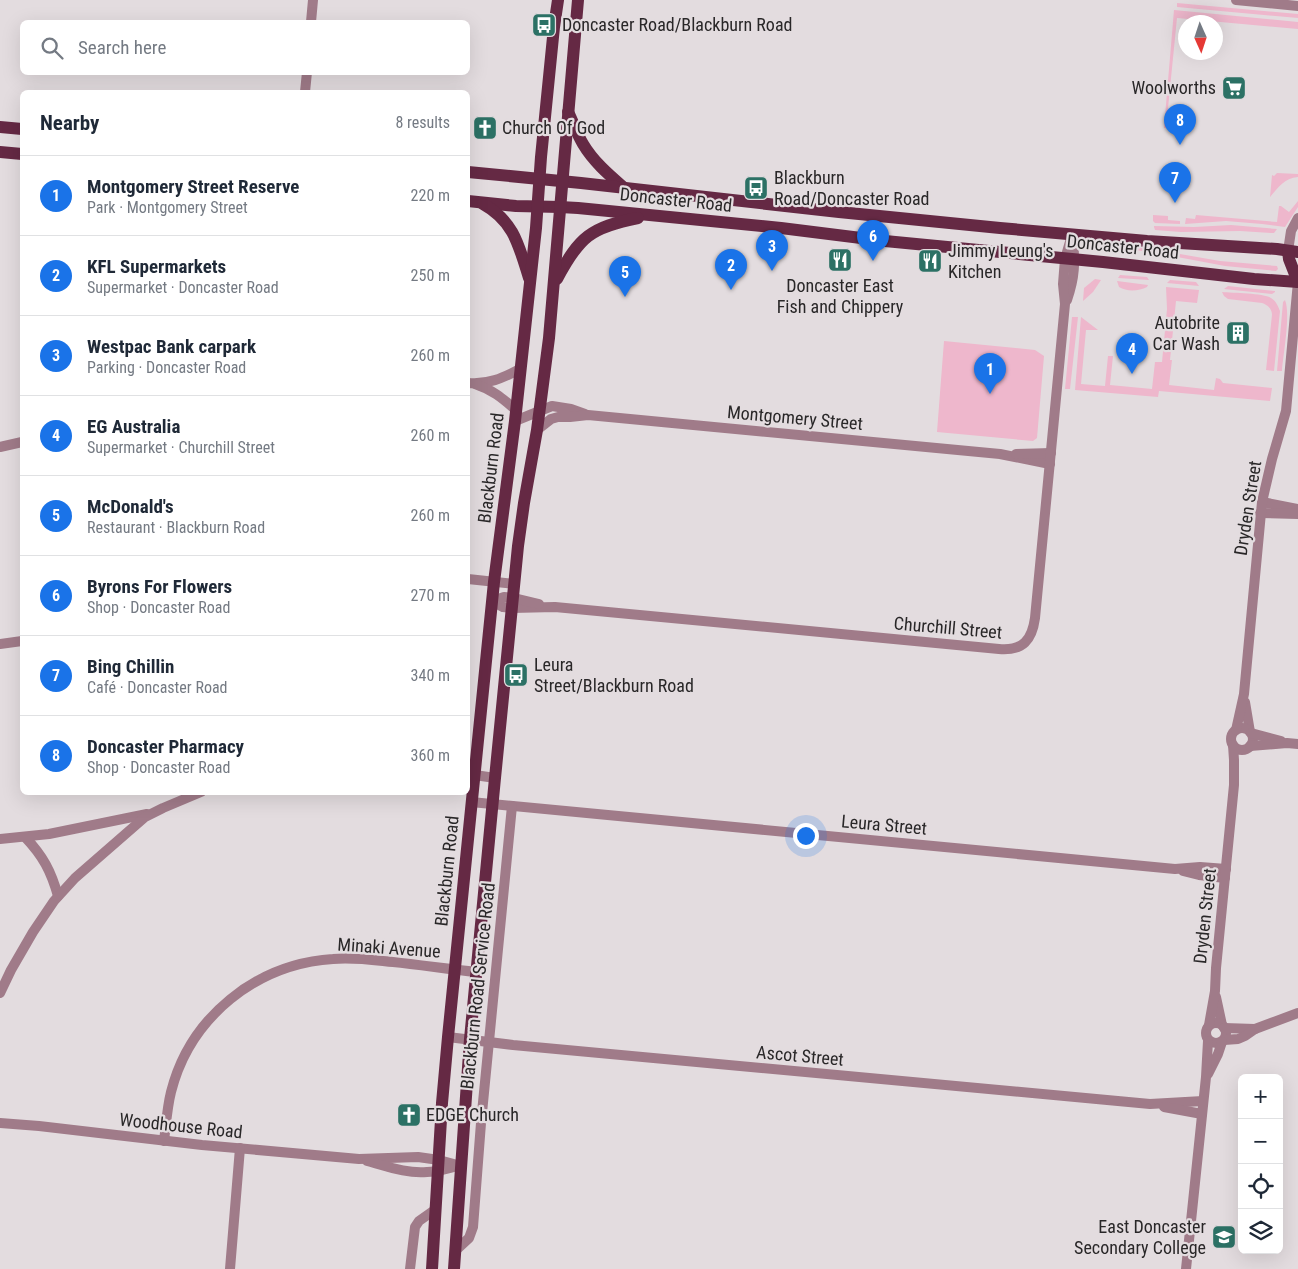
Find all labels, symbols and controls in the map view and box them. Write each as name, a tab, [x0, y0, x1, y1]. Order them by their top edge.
bus stop icon: Doncaster Road/Blackburn Road	[531, 12, 557, 38]
place label: Doncaster Road/Blackburn Road	[562, 14, 792, 35]
north arrow	[1178, 15, 1223, 60]
search box	[20, 20, 470, 75]
icon: search	[38, 34, 66, 62]
text: Search here	[78, 36, 166, 59]
supermarket icon: Woolworths	[1221, 75, 1247, 101]
place label: Woolworths	[1131, 77, 1216, 98]
pin: 8	[1164, 104, 1196, 145]
text: Nearby	[40, 111, 99, 135]
text: 8 results	[395, 113, 450, 132]
church icon: Church Of God	[472, 115, 498, 141]
place label: Church Of God	[502, 117, 605, 138]
pin: 7	[1159, 162, 1191, 203]
place label: Blackburn Road/Doncaster Road	[774, 167, 930, 209]
text: Montgomery Street Reserve	[87, 175, 299, 198]
bus stop icon: Blackburn Road/Doncaster Road	[743, 175, 769, 201]
street label: Doncaster Road	[619, 183, 733, 216]
text: 1	[52, 186, 60, 205]
text: 220 m	[411, 186, 450, 205]
text: Park · Montgomery Street	[87, 198, 248, 217]
pin: 6	[857, 220, 889, 261]
pin: 3	[756, 230, 788, 271]
street label: Doncaster Road	[1066, 230, 1180, 263]
place label: Jimmy Leung's Kitchen	[948, 240, 1054, 282]
restaurant icon: Doncaster East Fish and Chippery	[827, 247, 853, 273]
restaurant icon: Jimmy Leung's Kitchen	[917, 248, 943, 274]
pin: 2	[715, 249, 747, 290]
text: KFL Supermarkets	[87, 255, 226, 278]
pin: 5	[609, 256, 641, 297]
text: 2	[52, 266, 60, 285]
text: 250 m	[411, 266, 450, 285]
place label: Doncaster East Fish and Chippery	[777, 275, 904, 317]
text: Supermarket · Doncaster Road	[87, 278, 279, 297]
place label: Autobrite Car Wash	[1153, 312, 1220, 354]
building icon: Autobrite Car Wash	[1225, 320, 1251, 346]
pin: 4	[1116, 333, 1148, 374]
text: Westpac Bank carpark	[87, 335, 256, 358]
text: 3	[52, 346, 60, 365]
text: 260 m	[411, 346, 450, 365]
pin: 1	[974, 353, 1006, 394]
text: Parking · Doncaster Road	[87, 358, 246, 377]
street label: Montgomery Street	[726, 401, 864, 434]
street label: Blackburn Road	[473, 412, 508, 524]
text: EG Australia	[87, 415, 180, 438]
text: 4	[52, 426, 60, 445]
text: 260 m	[411, 426, 450, 445]
text: Supermarket · Churchill Street	[87, 438, 275, 457]
street label: Dryden Street	[1230, 459, 1265, 557]
text: McDonald's	[87, 495, 174, 518]
text: 5	[52, 506, 60, 525]
text: 260 m	[411, 506, 450, 525]
text: Restaurant · Blackburn Road	[87, 518, 265, 537]
text: Byrons For Flowers	[87, 575, 232, 598]
text: 6	[52, 586, 60, 605]
text: 270 m	[411, 586, 450, 605]
text: Shop · Doncaster Road	[87, 598, 230, 617]
street label: Churchill Street	[893, 612, 1003, 643]
place label: Leura Street/Blackburn Road	[534, 654, 694, 696]
text: Bing Chillin	[87, 655, 174, 678]
bus stop icon: Leura Street/Blackburn Road	[503, 662, 529, 688]
text: 7	[52, 666, 60, 685]
text: 340 m	[411, 666, 450, 685]
text: Café · Doncaster Road	[87, 678, 228, 697]
text: Doncaster Pharmacy	[87, 735, 244, 758]
text: 8	[52, 746, 60, 765]
text: 360 m	[411, 746, 450, 765]
text: Shop · Doncaster Road	[87, 758, 230, 777]
street label: Leura Street	[840, 810, 928, 839]
street label: Blackburn Road	[430, 815, 463, 927]
your location	[793, 823, 819, 849]
street label: Dryden Street	[1189, 867, 1220, 965]
street label: Blackburn Road Service Road	[456, 882, 499, 1090]
street label: Minaki Avenue	[337, 933, 441, 962]
street label: Ascot Street	[756, 1041, 845, 1070]
map controls	[1238, 1074, 1283, 1254]
button: +	[1238, 1074, 1283, 1119]
church icon: EDGE Church	[396, 1102, 422, 1128]
place label: EDGE Church	[426, 1104, 519, 1125]
street label: Woodhouse Road	[118, 1109, 244, 1142]
button: −	[1238, 1119, 1283, 1164]
button: locate	[1238, 1164, 1283, 1209]
button: layers	[1238, 1209, 1283, 1254]
place label: East Doncaster Secondary College	[1074, 1216, 1207, 1258]
school or university icon: East Doncaster Secondary College	[1211, 1224, 1237, 1250]

